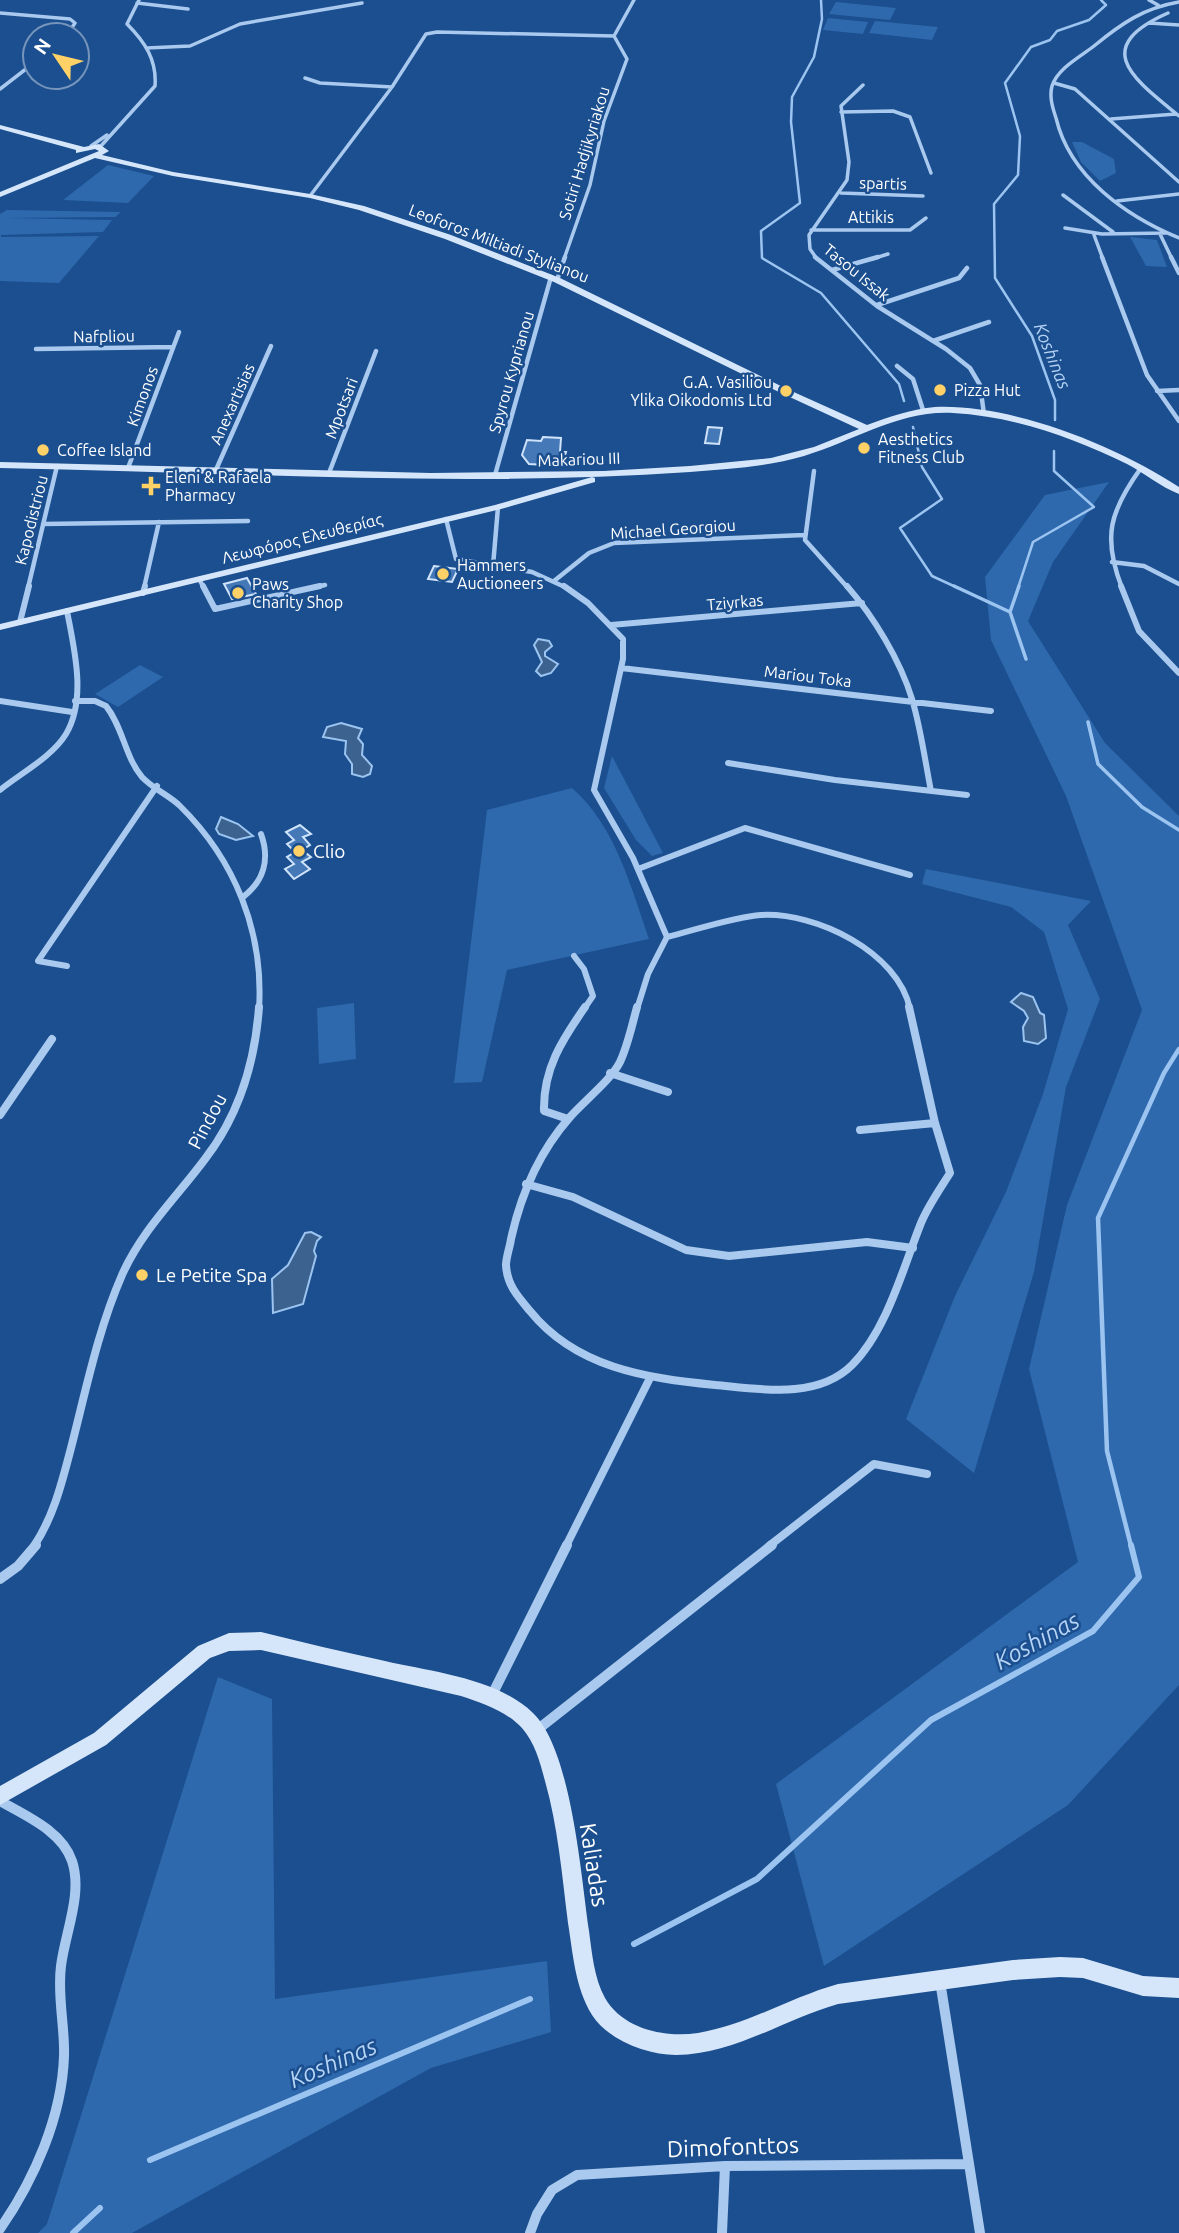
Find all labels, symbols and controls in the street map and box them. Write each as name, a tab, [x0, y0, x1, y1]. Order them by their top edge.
north arrow	[21, 21, 91, 91]
text: N	[29, 34, 55, 58]
street label: Sotiri Hadjikyriakou	[555, 84, 613, 222]
street label: spartis	[859, 173, 907, 193]
street label: Leoforos Miltiadi Stylianou	[406, 200, 592, 286]
street label: Attikis	[848, 208, 894, 226]
street label: Tasou Issak	[820, 240, 894, 304]
street label: Spyrou Kyprianou	[485, 309, 537, 435]
water label: Koshinas	[1031, 320, 1075, 392]
street label: Nafpliou	[73, 326, 135, 346]
street label: Anexartisias	[206, 361, 258, 447]
street label: Kimonos	[123, 363, 161, 428]
place label: G.A. Vasiliou Ylika Oikodomis Ltd	[630, 373, 772, 409]
street label: Mpotsari	[321, 375, 361, 441]
place label: Pizza Hut	[954, 381, 1021, 399]
marker: Pizza Hut	[932, 382, 948, 398]
marker: G.A. Vasiliou Ylika Oikodomis Ltd	[778, 383, 794, 399]
place label: Aesthetics Fitness Club	[878, 430, 965, 466]
marker: Aesthetics Fitness Club	[856, 440, 872, 456]
place label: Coffee Island	[57, 441, 152, 459]
marker: Coffee Island	[35, 442, 51, 458]
street label: Makariou III	[537, 449, 621, 469]
place label: Eleni & Rafaela Pharmacy	[165, 468, 272, 504]
street label: Kapodistriou	[11, 473, 51, 567]
marker: Eleni & Rafaela Pharmacy	[143, 478, 159, 494]
street label: Λεωφόρος Ελευθερίας	[220, 509, 384, 568]
street label: Michael Georgiou	[610, 516, 736, 542]
place label: Hammers Auctioneers	[457, 556, 543, 592]
marker: Hammers Auctioneers	[435, 566, 451, 582]
place label: Paws Charity Shop	[252, 575, 343, 611]
marker: Paws Charity Shop	[230, 585, 246, 601]
street label: Tziyrkas	[706, 591, 764, 613]
street label: Mariou Toka	[763, 662, 853, 690]
place label: Clio	[313, 840, 345, 862]
marker: Clio	[291, 843, 307, 859]
street label: Pindou	[183, 1089, 231, 1153]
place label: Le Petite Spa	[156, 1264, 267, 1286]
marker: Le Petite Spa	[134, 1267, 150, 1283]
water label: Koshinas	[990, 1606, 1084, 1675]
street label: Kaliadas	[576, 1821, 613, 1909]
water label: Koshinas	[285, 2032, 381, 2093]
street label: Dimofonttos	[667, 2132, 799, 2161]

